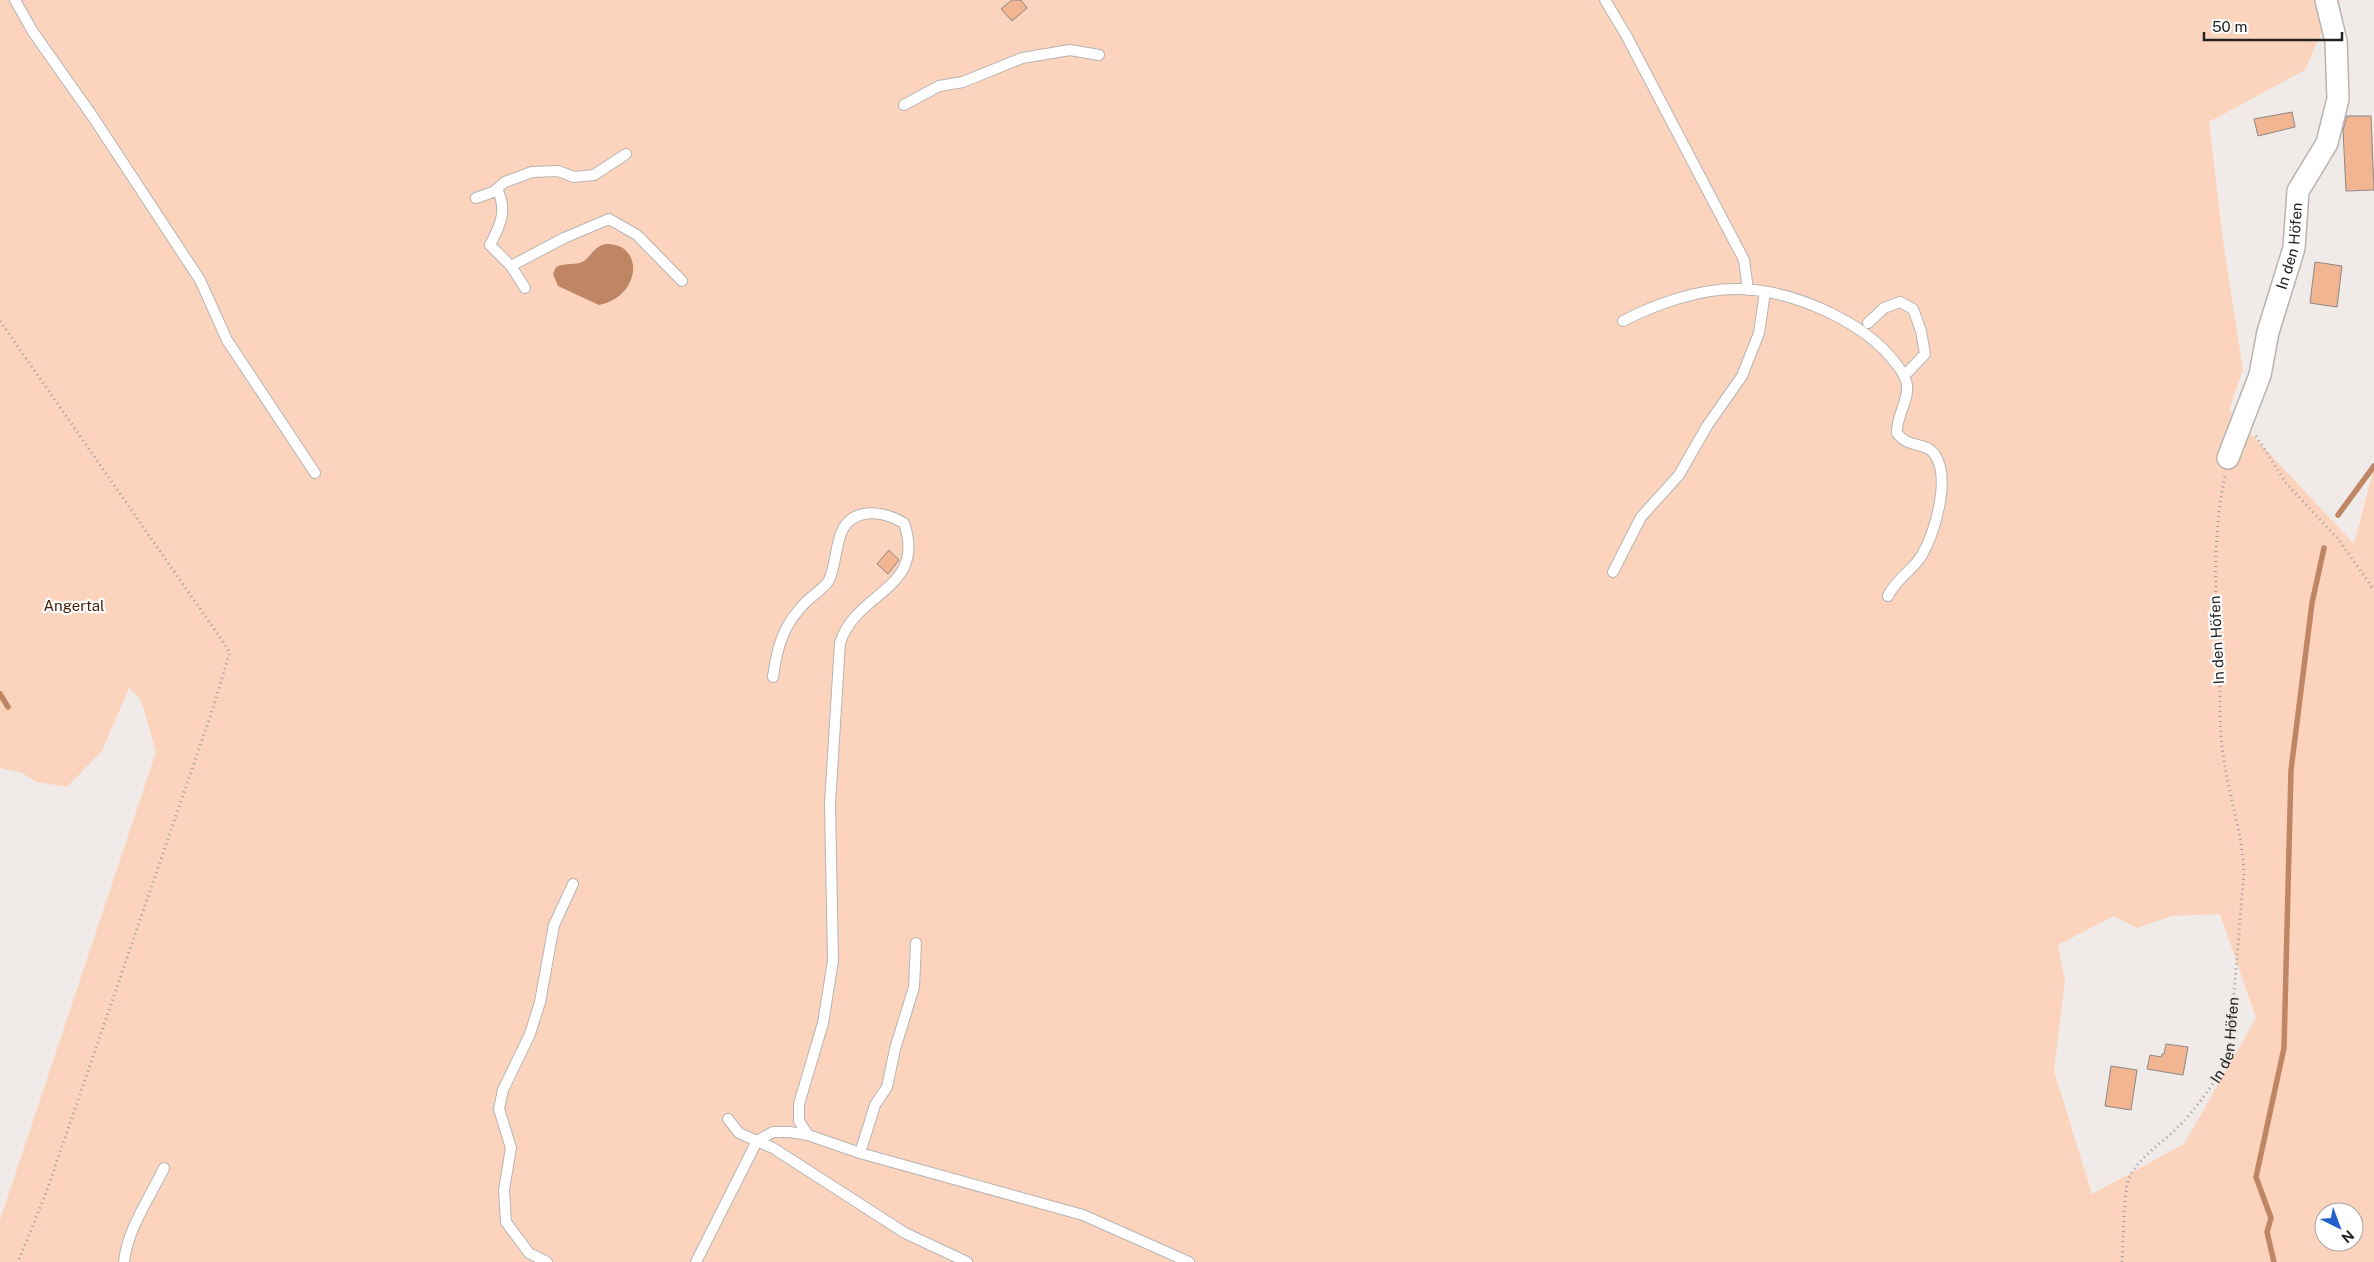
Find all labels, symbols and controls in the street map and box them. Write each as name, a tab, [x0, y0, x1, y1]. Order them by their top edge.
scale bar	[2204, 10, 2342, 42]
text: 50 m	[2212, 18, 2247, 35]
street label: In den Höfen	[2273, 202, 2305, 291]
street label: In den Höfen	[2206, 595, 2227, 685]
park label: Angertal	[43, 597, 105, 614]
street label: In den Höfen	[2207, 996, 2242, 1086]
north arrow	[2314, 1202, 2364, 1252]
text: N	[2338, 1227, 2357, 1246]

